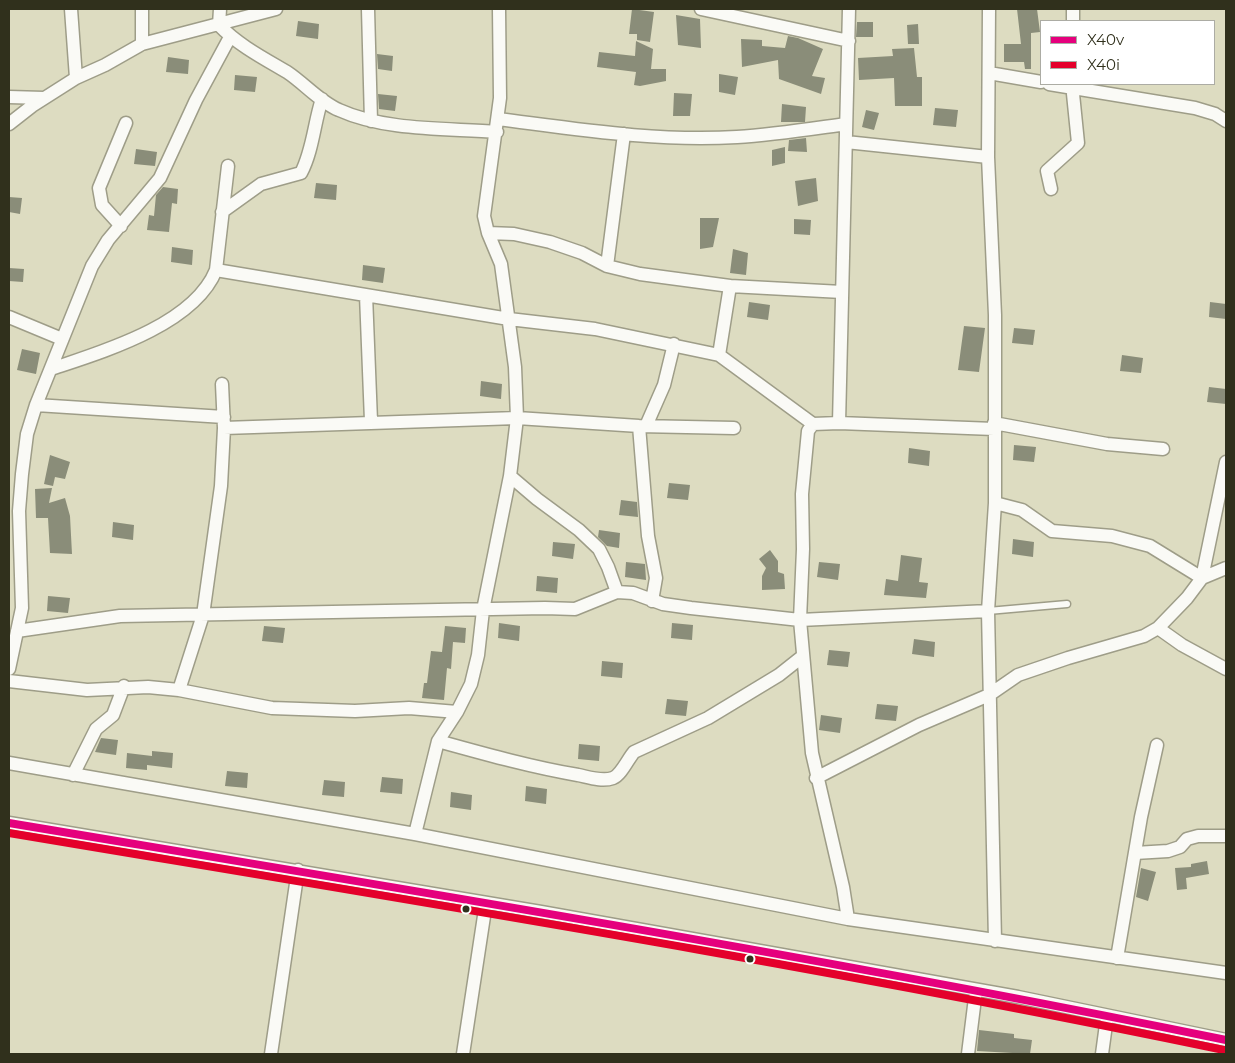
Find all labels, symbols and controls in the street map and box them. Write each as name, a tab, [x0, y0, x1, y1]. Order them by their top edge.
legend	[1040, 20, 1215, 85]
text: X40v	[1087, 30, 1124, 49]
text: X40i	[1087, 55, 1120, 74]
unlabelled marker	[461, 904, 471, 914]
unlabelled marker	[745, 954, 755, 964]

